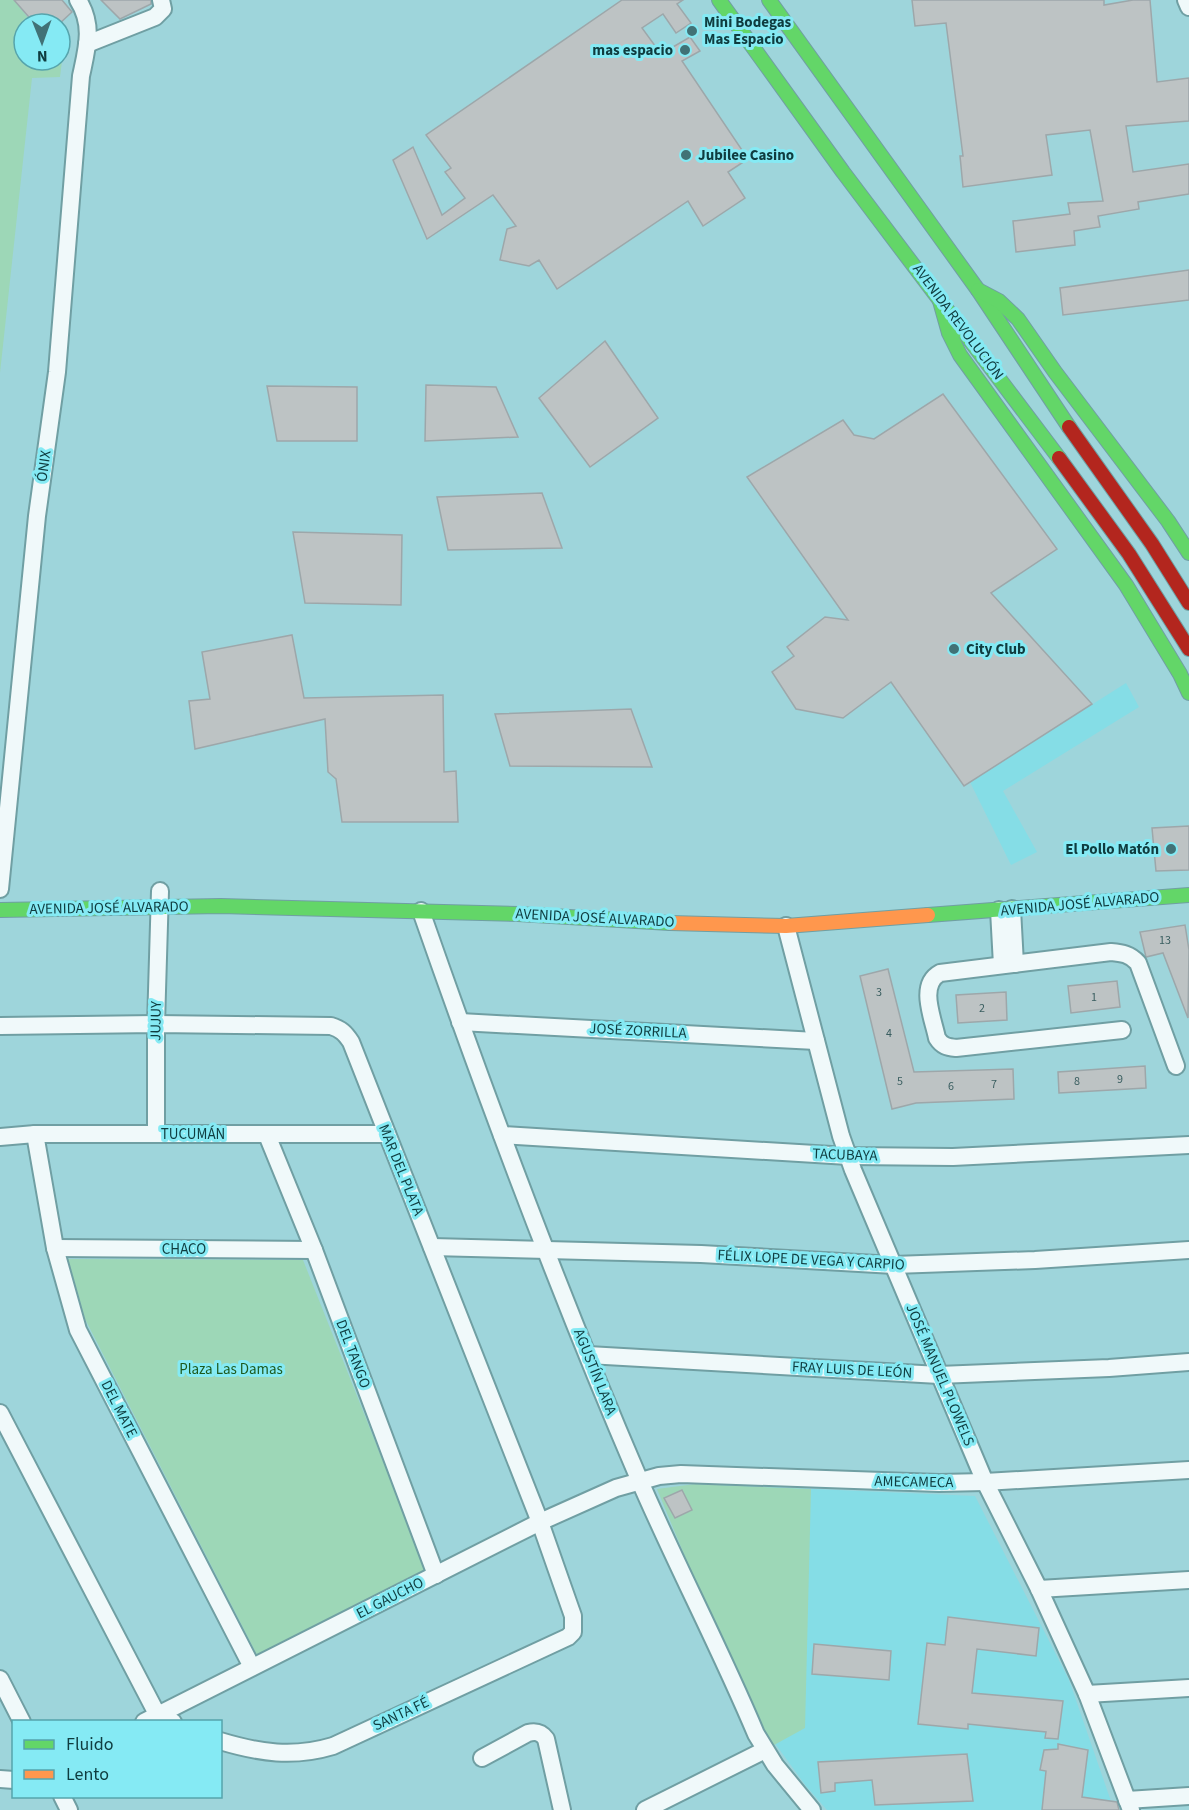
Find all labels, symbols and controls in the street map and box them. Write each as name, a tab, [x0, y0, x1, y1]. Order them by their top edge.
north arrow	[12, 12, 72, 72]
place label: Mini Bodegas Mas Espacio	[704, 12, 792, 50]
marker: Mini Bodegas Mas Espacio	[685, 24, 699, 38]
place label: mas espacio	[592, 40, 673, 61]
marker: mas espacio	[678, 43, 692, 57]
text: N	[37, 45, 48, 67]
place label: Jubilee Casino	[698, 145, 794, 166]
marker: Jubilee Casino	[679, 148, 693, 162]
street label: AVENIDA REVOLUCIÓN	[907, 260, 1009, 384]
street label: ÓNIX	[31, 449, 57, 483]
place label: City Club	[966, 639, 1026, 660]
marker: City Club	[947, 642, 961, 656]
place label: El Pollo Matón	[1065, 839, 1159, 860]
marker: El Pollo Matón	[1164, 842, 1178, 856]
street label: AVENIDA JOSÉ ALVARADO	[1000, 887, 1160, 921]
street label: AVENIDA JOSÉ ALVARADO	[29, 896, 189, 920]
street label: AVENIDA JOSÉ ALVARADO	[515, 903, 675, 933]
house number: 13	[1159, 932, 1171, 949]
house number: 3	[876, 984, 882, 1001]
house number: 1	[1091, 989, 1097, 1006]
street label: JUJUY	[145, 1000, 167, 1041]
house number: 2	[979, 1000, 985, 1017]
street label: JOSÉ ZORRILLA	[589, 1018, 688, 1044]
house number: 4	[886, 1025, 892, 1042]
house number: 9	[1117, 1071, 1123, 1088]
house number: 5	[897, 1073, 903, 1090]
house number: 8	[1074, 1073, 1080, 1090]
house number: 7	[991, 1076, 997, 1093]
house number: 6	[948, 1078, 954, 1095]
street label: MAR DEL PLATA	[373, 1121, 429, 1220]
street label: TUCUMÁN	[161, 1124, 225, 1145]
street label: TACUBAYA	[812, 1143, 879, 1167]
street label: CHACO	[162, 1239, 206, 1260]
street label: FÉLIX LOPE DE VEGA Y CARPIO	[717, 1245, 905, 1275]
street label: JOSÉ MANUEL PLOWELS	[901, 1301, 979, 1449]
street label: DEL TANGO	[330, 1317, 376, 1391]
street label: AGUSTÍN LARA	[568, 1326, 622, 1419]
street label: FRAY LUIS DE LEÓN	[791, 1356, 913, 1384]
park label: Plaza Las Damas	[179, 1359, 283, 1380]
street label: DEL MATE	[96, 1377, 142, 1441]
street label: AMECAMECA	[874, 1471, 955, 1493]
street label: EL GAUCHO	[353, 1572, 427, 1624]
street label: SANTA FÉ	[369, 1692, 433, 1736]
legend	[12, 1720, 222, 1798]
text: Fluido	[66, 1732, 113, 1757]
text: Lento	[66, 1762, 109, 1787]

